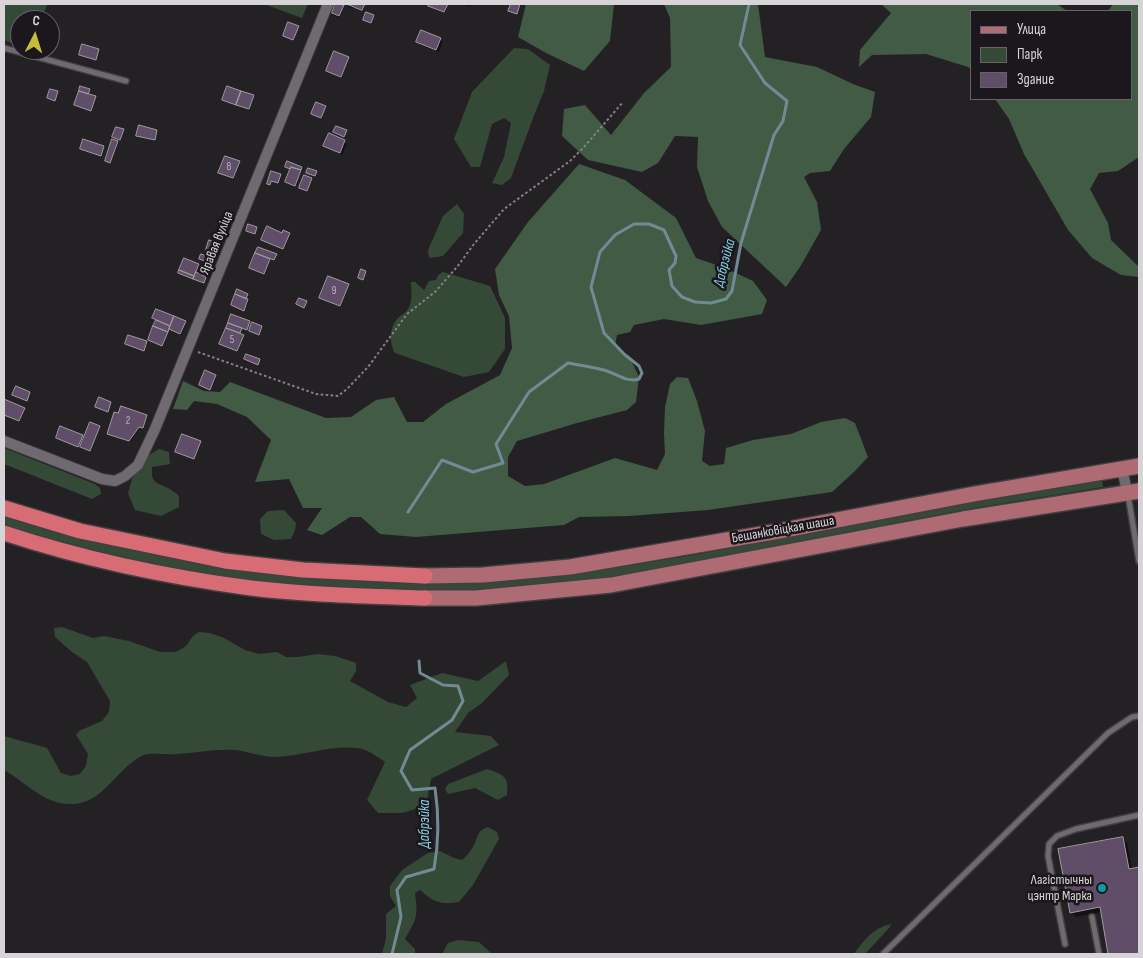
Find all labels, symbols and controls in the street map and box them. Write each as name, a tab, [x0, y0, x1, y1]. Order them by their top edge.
north arrow	[10, 10, 60, 60]
legend	[970, 10, 1133, 100]
text: С	[32, 12, 41, 29]
text: Улица	[1017, 20, 1046, 39]
text: Парк	[1017, 45, 1042, 64]
text: Здание	[1017, 70, 1054, 89]
house number: 8	[227, 160, 231, 174]
street label: Яравая вуліца	[197, 209, 237, 277]
water label: Дабрэйка	[710, 237, 740, 289]
house number: 9	[332, 284, 336, 298]
house number: 5	[230, 333, 234, 347]
house number: 2	[126, 414, 130, 428]
street label: Бешанковіцкая шаша	[730, 513, 836, 547]
water label: Дабрэйка	[416, 800, 434, 848]
place label: Лагістычны цэнтр Марка	[1028, 872, 1092, 904]
marker: Лагістычны цэнтр Марка	[1096, 882, 1108, 894]

